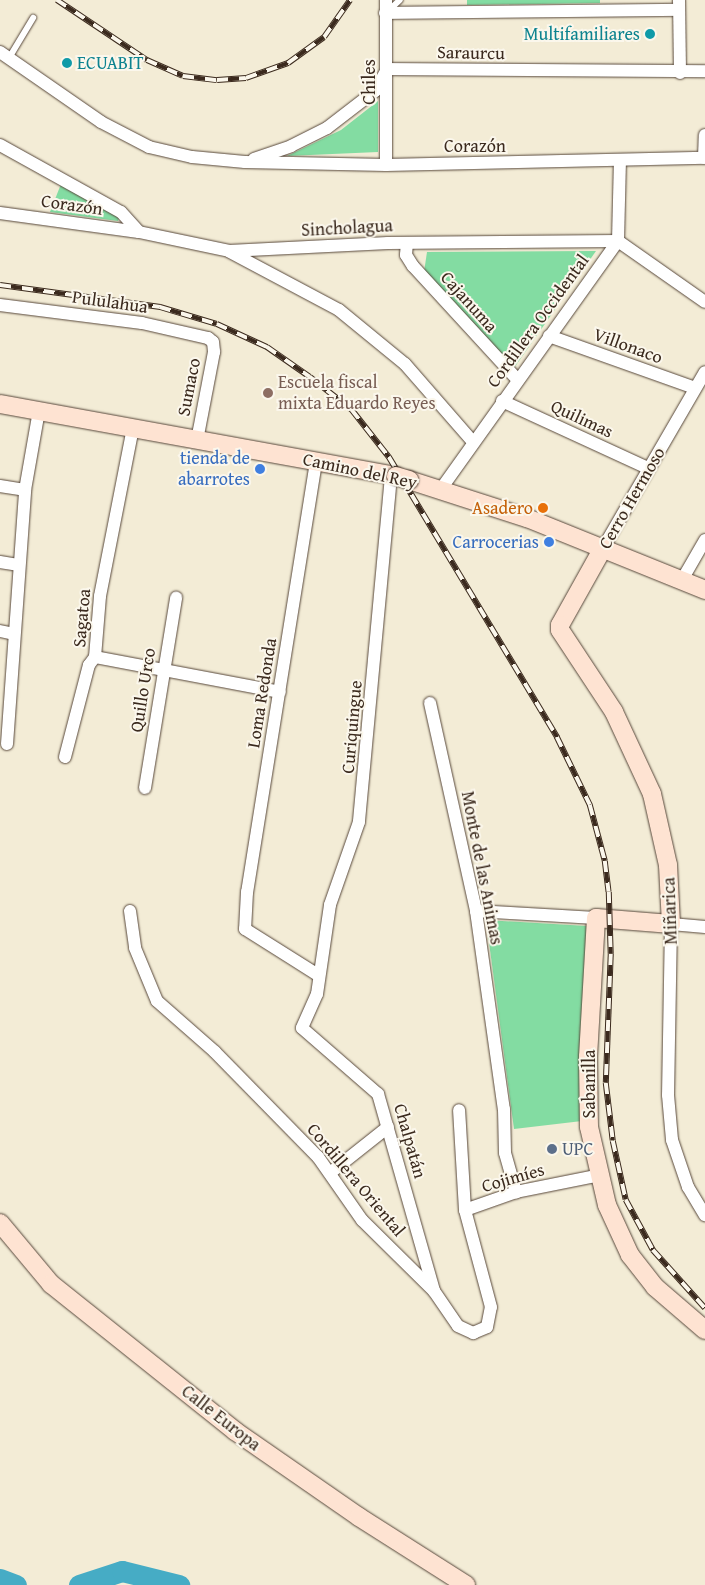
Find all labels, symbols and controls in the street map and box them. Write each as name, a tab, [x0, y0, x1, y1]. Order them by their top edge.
place label: Multifamiliares	[524, 23, 640, 45]
marker: Multifamiliares	[644, 28, 656, 40]
street label: Saraurcu	[437, 42, 505, 64]
place label: ECUABIT	[77, 52, 144, 74]
marker: ECUABIT	[61, 57, 73, 69]
street label: Chiles	[358, 59, 380, 105]
street label: Corazón	[444, 135, 506, 157]
street label: Corazón	[40, 190, 104, 220]
street label: Sincholagua	[301, 215, 393, 241]
street label: Cordillera Occidental	[482, 250, 594, 392]
street label: Cajanuma	[436, 267, 502, 337]
street label: Pululahua	[71, 286, 149, 318]
street label: Villonaco	[591, 324, 665, 368]
street label: Sumaco	[173, 356, 205, 418]
place label: Escuela fiscal mixta Eduardo Reyes	[278, 372, 436, 414]
marker: Escuela fiscal mixta Eduardo Reyes	[262, 387, 274, 399]
street label: Quilimas	[547, 395, 617, 443]
street label: Cerro Hermoso	[594, 443, 670, 553]
place label: tienda de abarrotes	[178, 448, 250, 490]
street label: Camino del Rey	[301, 448, 419, 494]
marker: tienda de abarrotes	[254, 463, 266, 475]
place label: Asadero	[472, 497, 533, 519]
marker: Asadero	[537, 502, 549, 514]
place label: Carrocerias	[452, 531, 539, 553]
marker: Carrocerias	[543, 536, 555, 548]
street label: Sagatoa	[69, 588, 95, 648]
street label: Loma Redonda	[243, 637, 281, 749]
street label: Quillo Urco	[126, 646, 160, 734]
street label: Curiquingue	[337, 679, 367, 775]
street label: Monte de las Animas	[457, 789, 507, 947]
street label: Miñarica	[658, 877, 682, 945]
street label: Sabanilla	[578, 1050, 600, 1118]
street label: Chalpatán	[389, 1101, 431, 1181]
street label: Cordillera Oriental	[302, 1119, 410, 1241]
place label: UPC	[562, 1138, 593, 1160]
marker: UPC	[546, 1143, 558, 1155]
street label: Cojimíes	[479, 1159, 547, 1197]
street label: Calle Europa	[177, 1380, 265, 1456]

